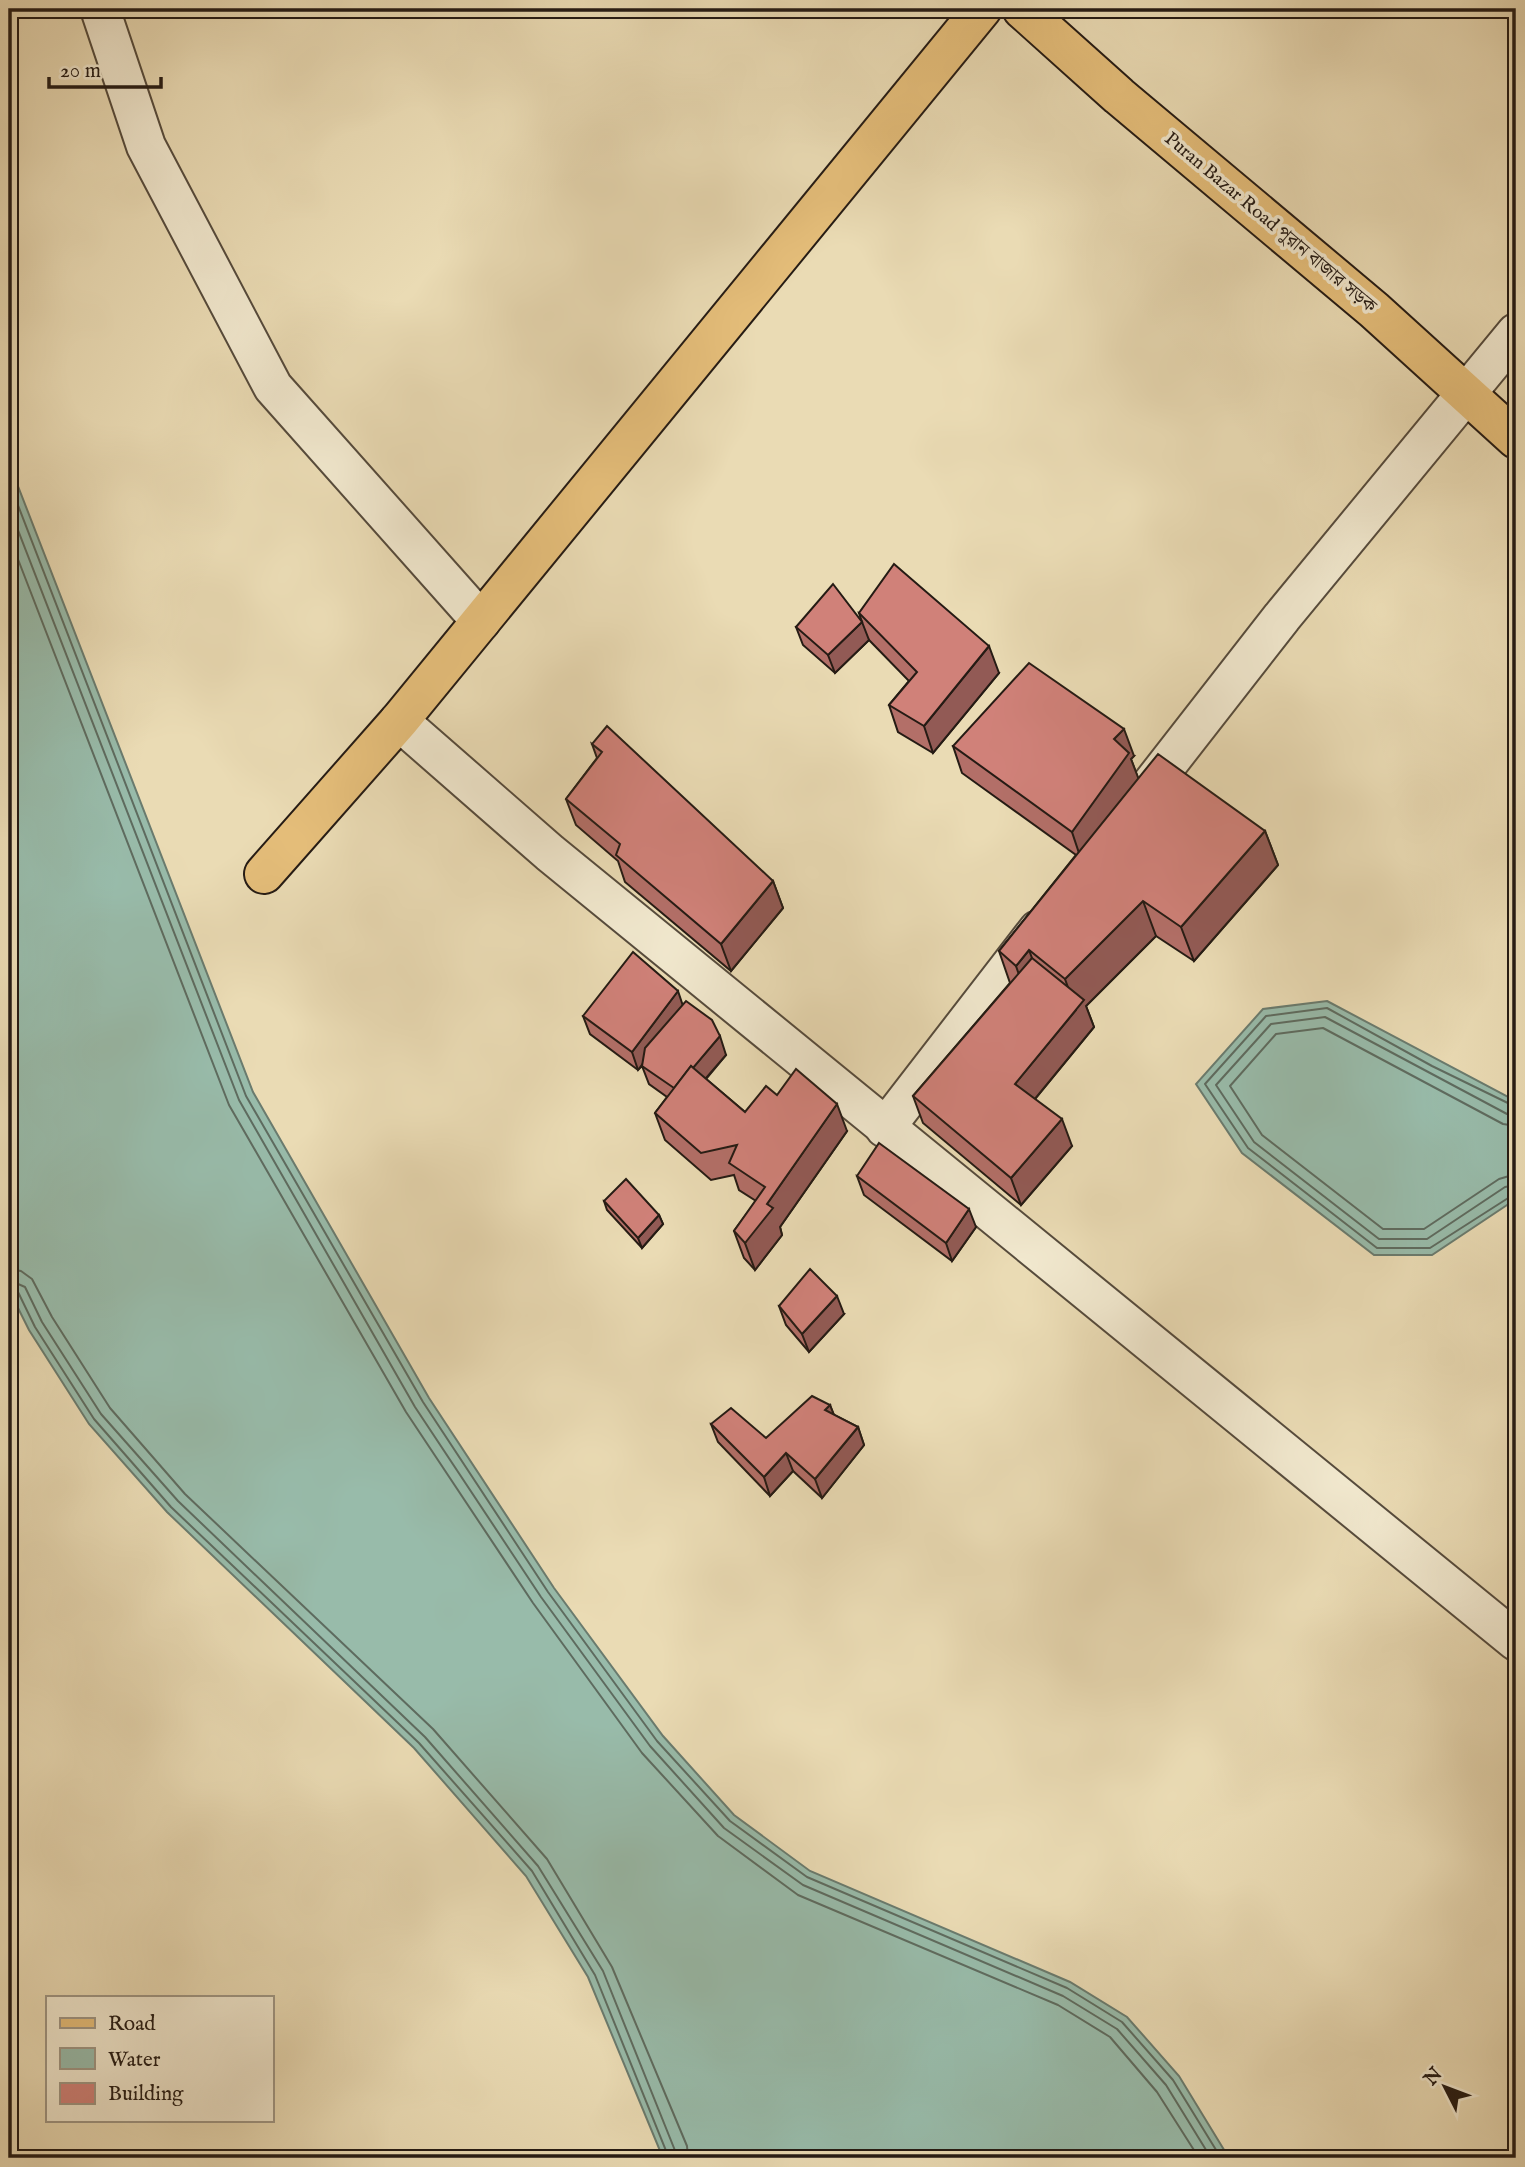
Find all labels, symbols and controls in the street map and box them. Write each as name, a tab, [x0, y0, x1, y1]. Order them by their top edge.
scale bar	[49, 46, 161, 90]
text: 20 m	[60, 58, 101, 85]
street label: Puran Bazar Road পুরান বাজার সড়ক	[1159, 127, 1381, 319]
legend	[46, 1996, 273, 2122]
text: Road	[108, 2011, 156, 2038]
text: Water	[108, 2047, 161, 2074]
north arrow	[1410, 2052, 1480, 2122]
text: N	[1419, 2062, 1449, 2092]
text: Building	[108, 2081, 184, 2108]

